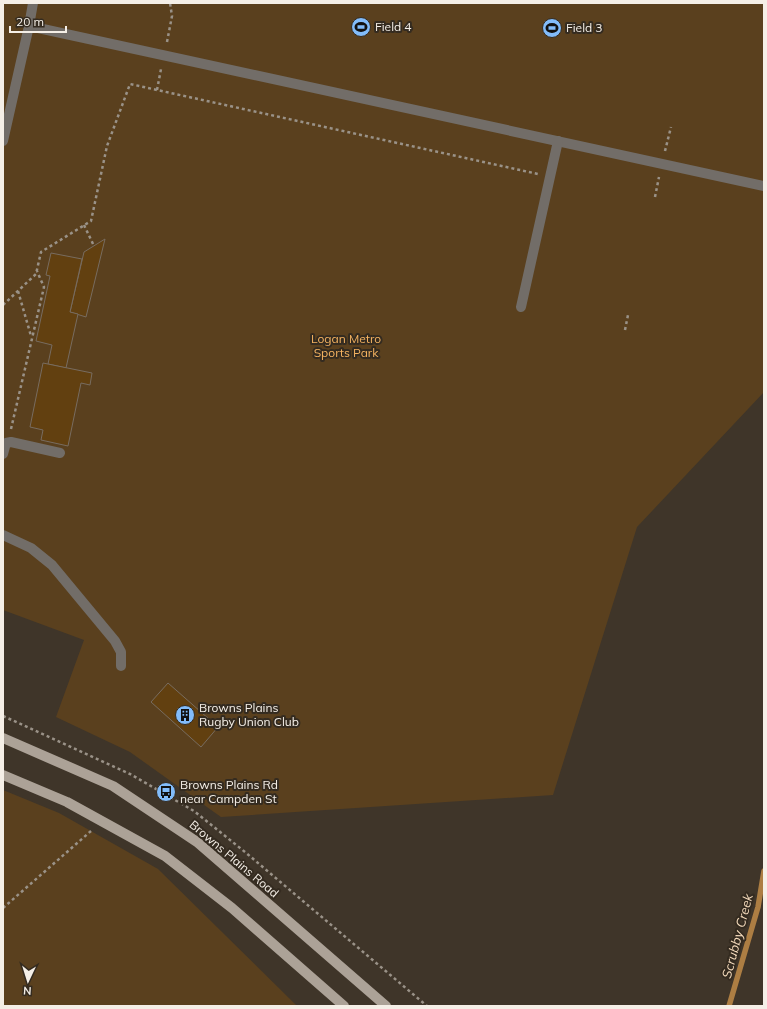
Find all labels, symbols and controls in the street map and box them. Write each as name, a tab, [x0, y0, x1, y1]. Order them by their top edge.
scale bar	[10, 8, 66, 34]
text: 20 m	[16, 14, 44, 29]
sports icon: Field 4	[350, 16, 372, 38]
sports icon: Field 3	[541, 17, 563, 39]
place label: Field 4	[375, 19, 412, 34]
place label: Field 3	[566, 20, 603, 35]
park label: Logan Metro Sports Park	[311, 331, 381, 360]
place label: Browns Plains Rugby Union Club	[199, 700, 299, 729]
building icon: Browns Plains Rugby Union Club	[174, 704, 196, 726]
place label: Browns Plains Rd near Campden St	[180, 777, 278, 806]
bus stop icon: Browns Plains Rd near Campden St	[155, 781, 177, 803]
street label: Browns Plains Road	[187, 817, 282, 900]
water label: Scrubby Creek	[718, 892, 756, 980]
north arrow	[8, 961, 48, 1001]
text: N	[23, 984, 32, 998]

